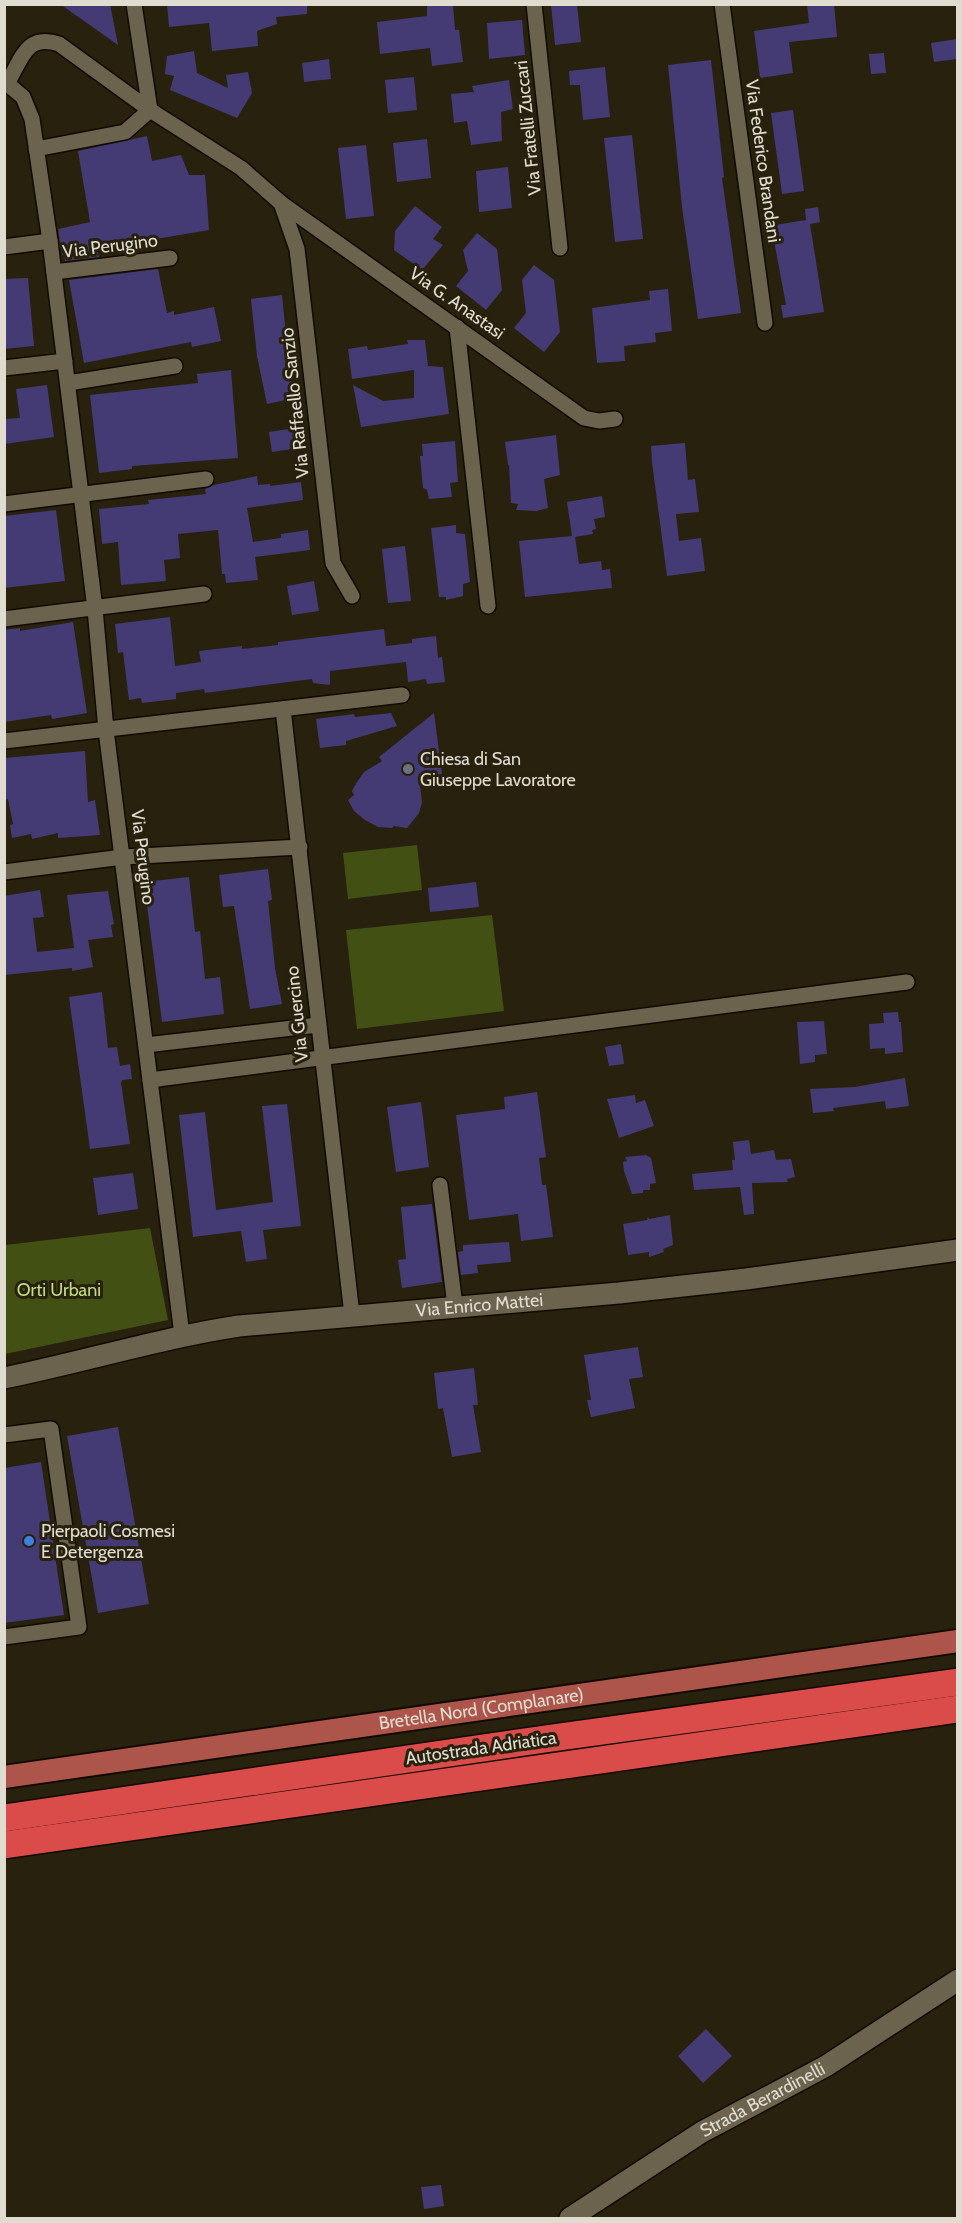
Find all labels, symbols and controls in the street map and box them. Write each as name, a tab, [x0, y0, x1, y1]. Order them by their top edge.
street label: Via Fratelli Zuccari	[510, 59, 546, 197]
street label: Via Federico Brandani	[741, 78, 785, 244]
street label: Via Perugino	[61, 229, 159, 263]
street label: Via G. Anastasi	[405, 262, 509, 344]
street label: Via Raffaello Sanzio	[276, 327, 314, 479]
place label: Chiesa di San Giuseppe Lavoratore	[420, 748, 576, 791]
marker: Chiesa di San Giuseppe Lavoratore	[401, 762, 415, 776]
street label: Via Perugino	[126, 808, 160, 906]
street label: Via Guercino	[281, 965, 313, 1063]
park label: Orti Urbani	[17, 1279, 101, 1301]
street label: Via Enrico Mattei	[415, 1289, 544, 1322]
place label: Pierpaoli Cosmesi E Detergenza	[41, 1520, 175, 1563]
marker: Pierpaoli Cosmesi E Detergenza	[22, 1534, 36, 1548]
street label: Bretella Nord (Complanare)	[377, 1683, 585, 1734]
street label: Autostrada Adriatica	[404, 1726, 558, 1769]
street label: Strada Berardinelli	[696, 2058, 829, 2142]

